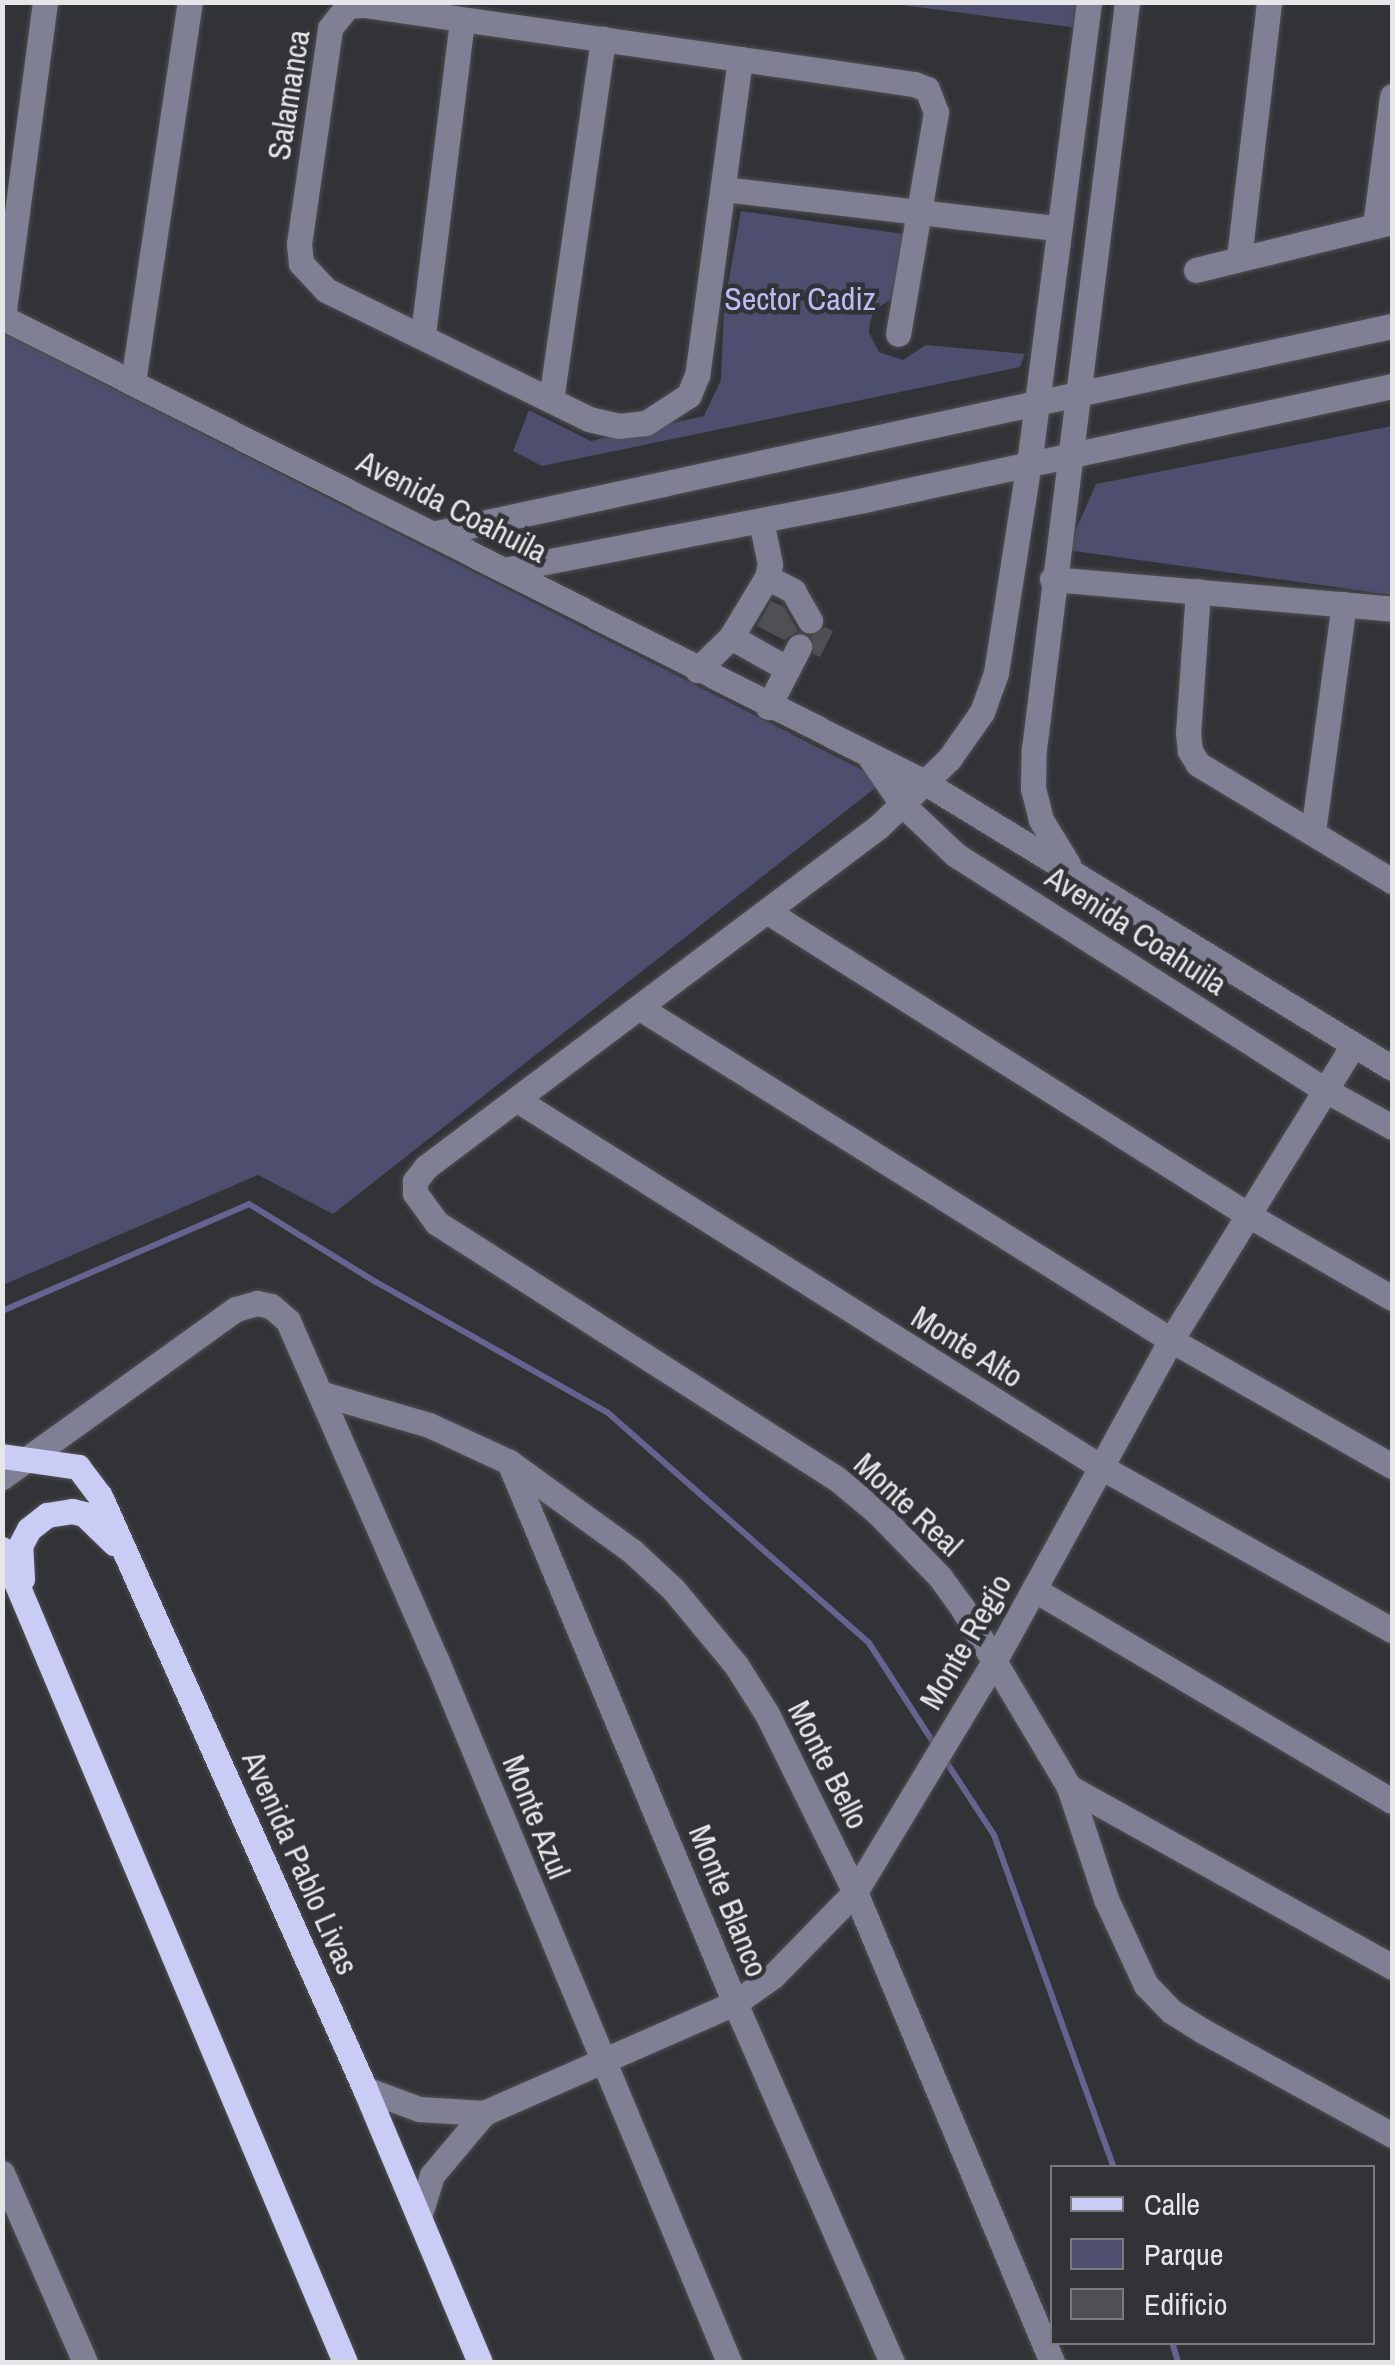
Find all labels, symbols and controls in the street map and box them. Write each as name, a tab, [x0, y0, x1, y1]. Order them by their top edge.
street label: Salamanca	[260, 27, 318, 163]
park label: Sector Cadiz	[724, 280, 876, 318]
street label: Avenida Coahuila	[351, 443, 553, 571]
street label: Avenida Coahuila	[1038, 858, 1234, 1004]
street label: Monte Alto	[904, 1297, 1030, 1397]
street label: Monte Real	[846, 1445, 970, 1565]
street label: Monte Regio	[912, 1567, 1020, 1717]
street label: Monte Bello	[779, 1695, 877, 1835]
street label: Avenida Pablo Livas	[234, 1745, 366, 1981]
street label: Monte Azul	[494, 1749, 578, 1885]
street label: Monte Blanco	[680, 1819, 776, 1983]
legend	[1050, 2165, 1375, 2345]
text: Calle	[1144, 2184, 1200, 2224]
text: Parque	[1144, 2234, 1223, 2274]
text: Edificio	[1144, 2284, 1227, 2324]

